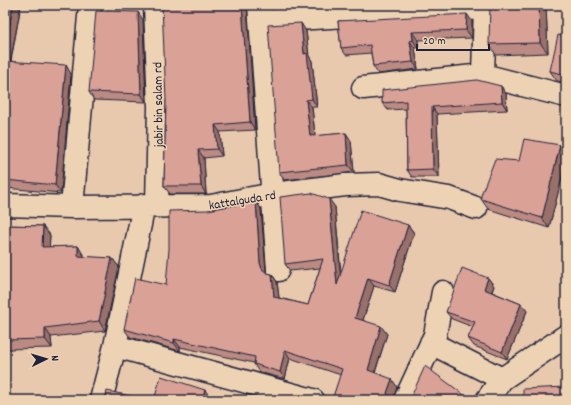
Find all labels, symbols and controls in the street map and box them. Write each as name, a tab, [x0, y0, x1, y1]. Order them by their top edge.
scale bar	[417, 26, 489, 52]
text: 20 m	[423, 33, 446, 50]
street label: jabir bin salam rd	[149, 62, 170, 149]
street label: kattalguda rd	[208, 187, 277, 216]
north arrow	[26, 339, 66, 379]
text: N	[46, 355, 62, 362]

